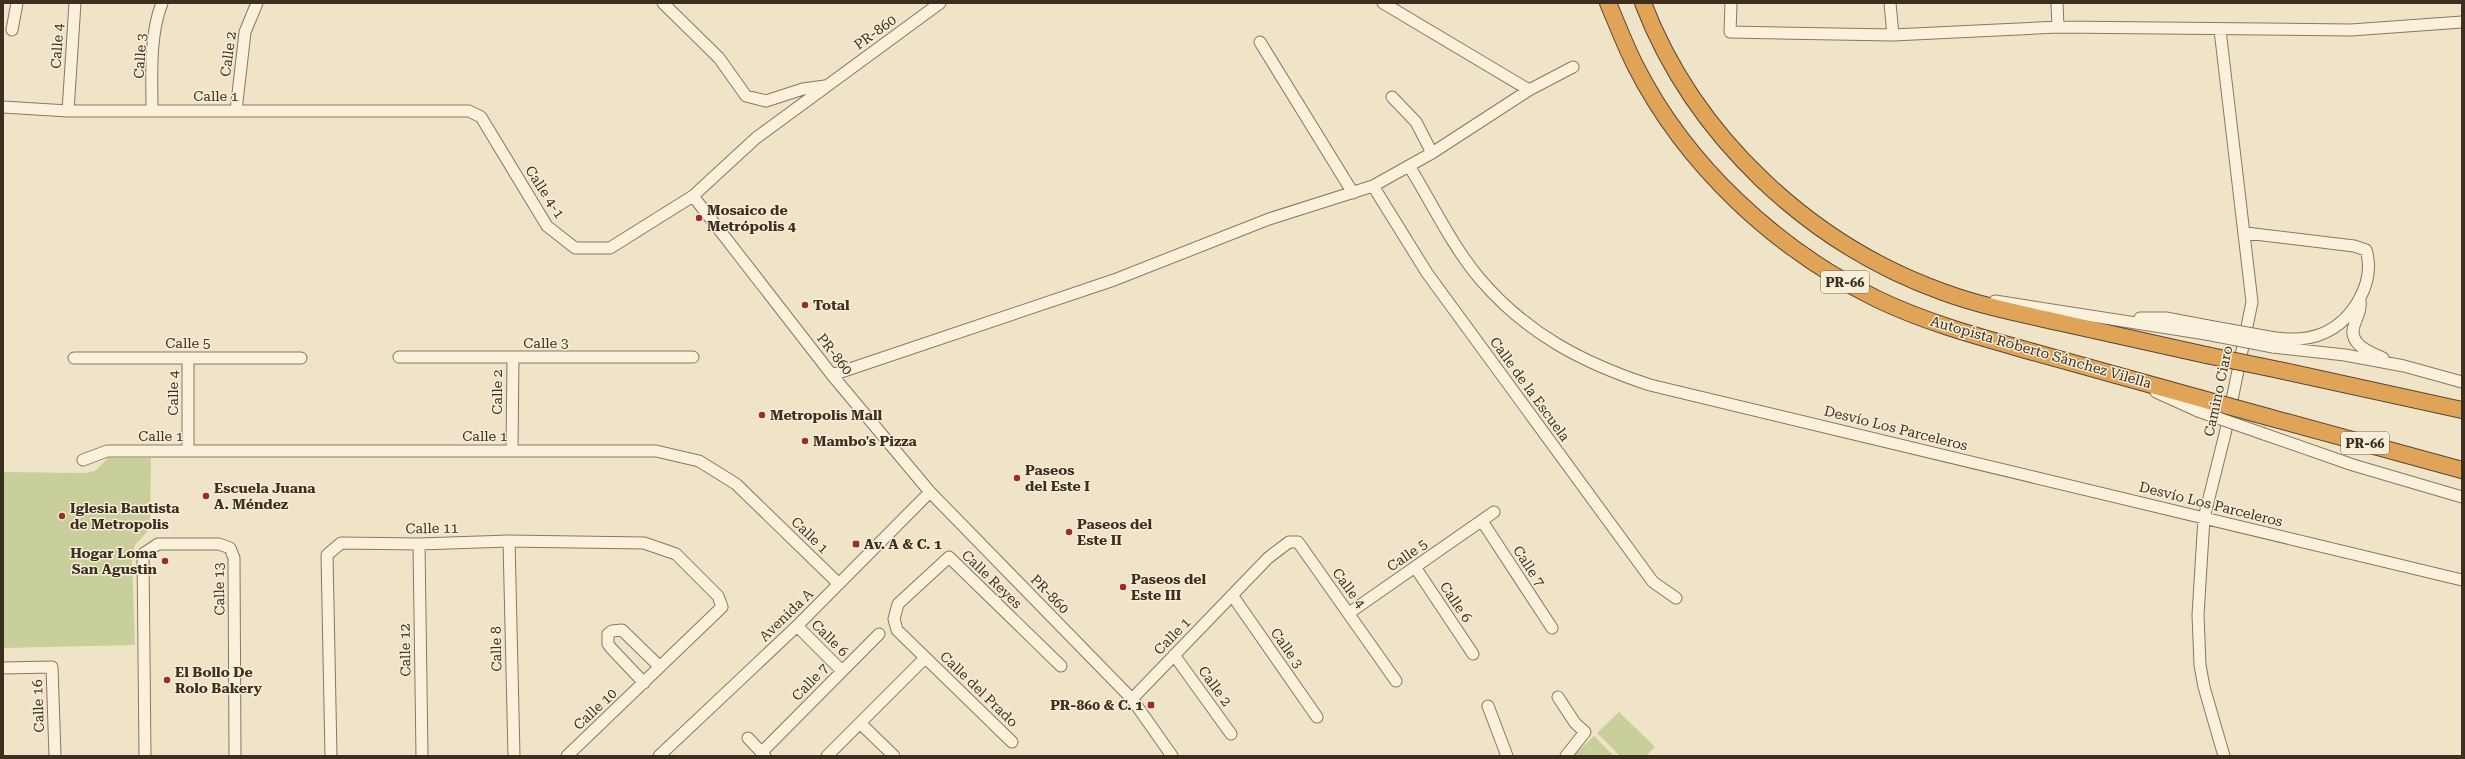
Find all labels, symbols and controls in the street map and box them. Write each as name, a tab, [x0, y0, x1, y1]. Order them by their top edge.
street label: PR-860	[851, 11, 899, 53]
street label: Calle 4	[47, 23, 67, 69]
street label: Calle 2	[217, 30, 239, 78]
street label: Calle 3	[130, 33, 150, 79]
street label: Calle 1	[193, 88, 239, 104]
street label: Calle 4-1	[522, 163, 568, 221]
place label: Mosaico de Metrópolis 4	[707, 202, 796, 234]
marker: Mosaico de Metrópolis 4	[694, 213, 704, 223]
road number: PR-66	[1821, 271, 1869, 293]
place label: Total	[813, 297, 850, 313]
marker: Total	[800, 300, 810, 310]
street label: Autopista Roberto Sánchez Vilella	[1929, 313, 2154, 391]
street label: PR-860	[814, 330, 856, 378]
street label: Calle de la Escuela	[1487, 334, 1573, 445]
street label: Calle 5	[165, 335, 211, 351]
street label: Calle 3	[523, 335, 569, 351]
street label: Camino Ciaro	[2201, 344, 2235, 438]
street label: Calle 2	[489, 369, 505, 415]
street label: Calle 4	[165, 370, 181, 416]
street label: Desvío Los Parceleros	[1823, 402, 1970, 454]
place label: Metropolis Mall	[770, 407, 882, 423]
marker: Metropolis Mall	[757, 410, 767, 420]
street label: Calle 1	[138, 428, 184, 444]
street label: Calle 1	[462, 428, 508, 444]
road number: PR-66	[2341, 432, 2389, 454]
place label: Mambo's Pizza	[813, 433, 917, 449]
marker: Mambo's Pizza	[800, 436, 810, 446]
place label: Paseos del Este I	[1025, 462, 1090, 494]
marker: Paseos del Este I	[1012, 473, 1022, 483]
street label: Desvío Los Parceleros	[2138, 478, 2285, 530]
place label: Escuela Juana A. Méndez	[214, 480, 316, 512]
marker: Escuela Juana A. Méndez	[201, 491, 211, 501]
place label: Iglesia Bautista de Metropolis	[70, 500, 180, 532]
marker: Iglesia Bautista de Metropolis	[57, 511, 67, 521]
street label: Calle 1	[788, 513, 832, 557]
place label: Paseos del Este II	[1077, 516, 1152, 548]
street label: Calle 11	[405, 520, 459, 536]
marker: Paseos del Este II	[1064, 527, 1074, 537]
street label: Calle 5	[1384, 535, 1430, 575]
place label: Av. A & C. 1	[864, 536, 942, 552]
marker: Av. A & C. 1	[851, 539, 861, 549]
street label: Calle 7	[1510, 543, 1548, 590]
place label: Hogar Loma San Agustin	[70, 545, 158, 577]
street label: Calle Reyes	[959, 547, 1025, 612]
marker: Hogar Loma San Agustin	[160, 556, 170, 566]
street label: Calle 13	[211, 562, 227, 616]
street label: Calle 4	[1329, 565, 1369, 611]
street label: PR-860	[1028, 571, 1073, 617]
place label: Paseos del Este III	[1131, 571, 1206, 603]
street label: Calle 6	[1437, 579, 1475, 625]
marker: Paseos del Este III	[1118, 582, 1128, 592]
street label: Avenida A	[756, 585, 816, 644]
street label: Calle 1	[1150, 614, 1194, 658]
street label: Calle 6	[808, 616, 852, 660]
street label: Calle 12	[397, 623, 413, 677]
street label: Calle 3	[1267, 625, 1307, 671]
street label: Calle 8	[488, 626, 504, 672]
street label: Calle del Prado	[937, 648, 1021, 730]
street label: Calle 7	[788, 660, 832, 704]
street label: Calle 2	[1195, 663, 1235, 709]
place label: El Bollo De Rolo Bakery	[175, 664, 262, 696]
marker: El Bollo De Rolo Bakery	[162, 675, 172, 685]
street label: Calle 16	[29, 679, 47, 733]
street label: Calle 10	[570, 685, 620, 733]
place label: PR-860 & C. 1	[1050, 697, 1143, 713]
marker: PR-860 & C. 1	[1146, 700, 1156, 710]

